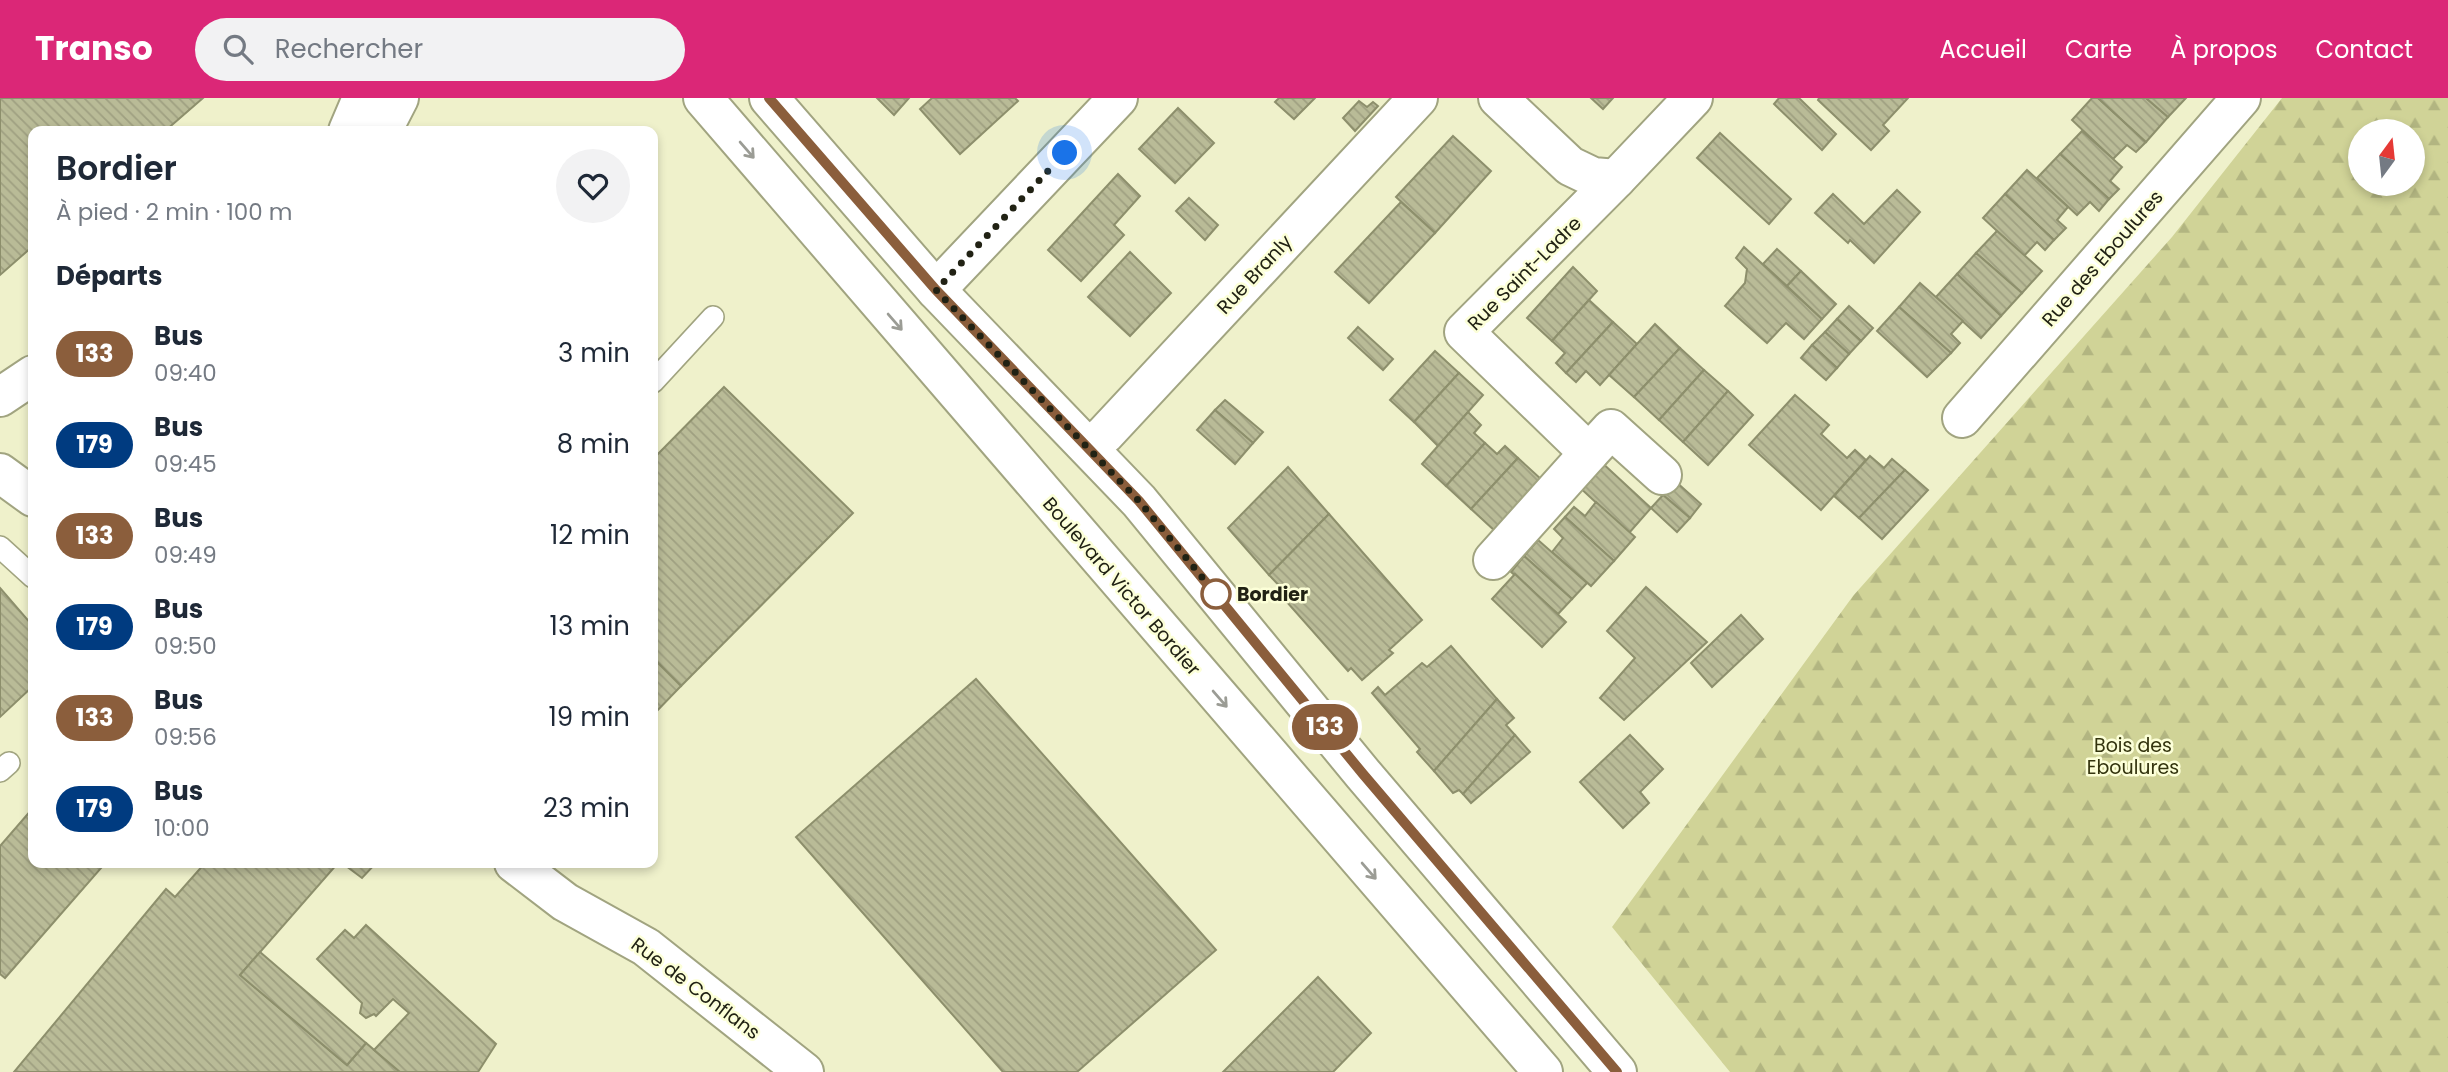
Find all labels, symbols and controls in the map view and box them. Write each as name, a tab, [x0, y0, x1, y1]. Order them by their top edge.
search box	[195, 18, 685, 81]
text: Transo	[35, 25, 153, 72]
icon: search	[219, 30, 257, 68]
text: Rechercher	[275, 31, 423, 67]
text: Accueil	[1940, 33, 2027, 66]
text: Carte	[2065, 33, 2132, 66]
text: À propos	[2170, 33, 2277, 66]
text: Contact	[2315, 33, 2413, 66]
north arrow	[2348, 119, 2426, 196]
map controls	[2348, 119, 2425, 196]
your location	[1047, 135, 1082, 170]
one-way arrow	[739, 140, 755, 158]
text: Bordier	[56, 145, 177, 192]
button: heart	[556, 149, 630, 223]
street label: Rue des Eboulures	[2036, 184, 2169, 332]
text: À pied · 2 min · 100 m	[56, 196, 293, 228]
street label: Rue Saint-Ladre	[1461, 210, 1587, 336]
street label: Rue Branly	[1210, 228, 1298, 320]
text: Départs	[56, 258, 162, 294]
one-way arrow	[887, 313, 903, 331]
text: Bus	[154, 318, 203, 354]
text: 3 min	[558, 335, 630, 371]
text: 133	[75, 337, 114, 370]
text: 09:40	[154, 357, 217, 389]
text: Bus	[154, 409, 203, 445]
text: 8 min	[557, 426, 630, 462]
text: 179	[76, 428, 113, 461]
text: 09:45	[154, 448, 217, 480]
street label: Boulevard Victor Bordier	[1036, 491, 1207, 681]
text: Bus	[154, 500, 203, 536]
text: 12 min	[550, 517, 630, 553]
text: 133	[75, 519, 114, 552]
text: 09:49	[154, 539, 217, 571]
marker: Bordier	[1201, 579, 1231, 609]
place label: Bordier	[1237, 581, 1308, 608]
text: Bus	[154, 591, 203, 627]
text: 13 min	[550, 608, 630, 644]
text: 179	[76, 610, 113, 643]
text: 09:50	[154, 630, 217, 662]
text: Bus	[154, 682, 203, 718]
one-way arrow	[1212, 689, 1228, 707]
text: 19 min	[549, 699, 630, 735]
text: 133	[75, 701, 114, 734]
line badge: 133	[1285, 704, 1365, 750]
text: 133	[1306, 710, 1344, 743]
text: 09:56	[154, 721, 217, 753]
park label: Bois des Eboulures	[2087, 732, 2179, 781]
text: Bus	[154, 773, 203, 809]
text: 23 min	[543, 790, 630, 826]
text: 179	[76, 792, 113, 825]
text: 10:00	[154, 812, 210, 844]
one-way arrow	[1361, 862, 1377, 880]
street label: Rue de Conflans	[626, 931, 766, 1046]

